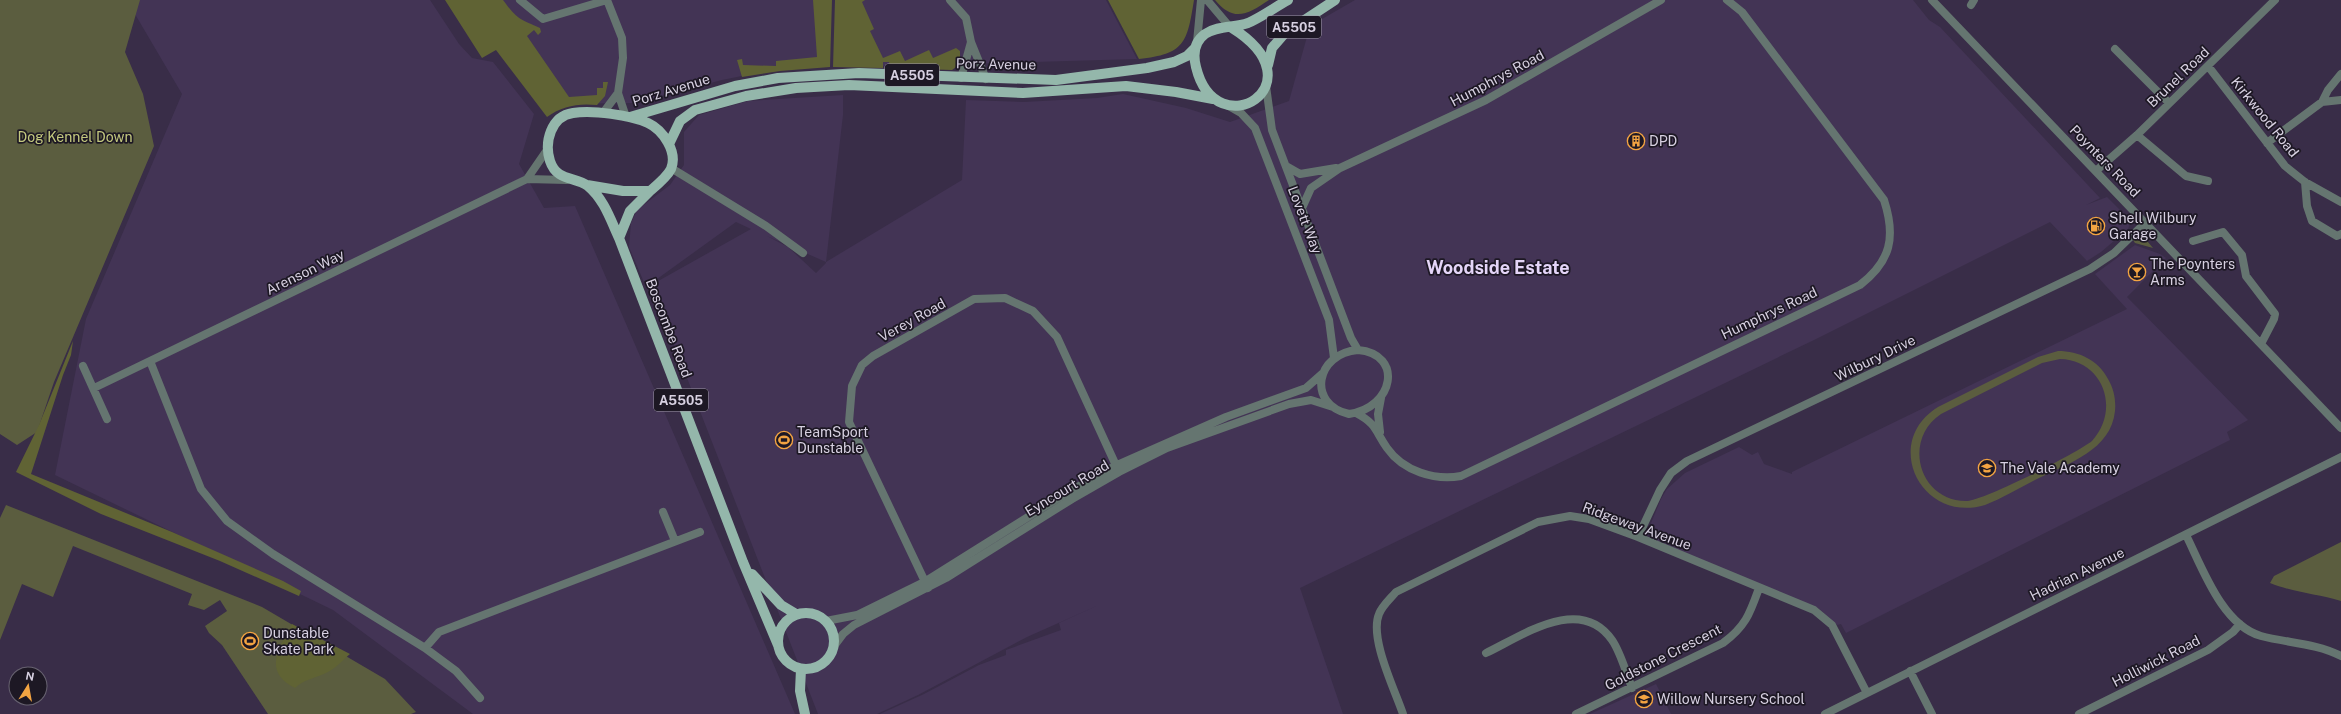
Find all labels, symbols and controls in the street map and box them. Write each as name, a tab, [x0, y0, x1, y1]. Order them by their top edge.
road number: A5505	[1267, 16, 1321, 38]
street label: Brunel Road	[2144, 43, 2212, 111]
street label: Humphrys Road	[1447, 47, 1547, 109]
street label: Porz Avenue	[956, 55, 1036, 73]
road number: A5505	[885, 64, 939, 86]
street label: Porz Avenue	[630, 71, 712, 109]
street label: Kirkwood Road	[2228, 74, 2302, 160]
street label: Poynters Road	[2067, 122, 2143, 200]
park label: Dog Kennel Down	[17, 129, 133, 145]
building icon: DPD	[1626, 131, 1646, 151]
place label: DPD	[1649, 133, 1677, 149]
street label: Lovett Way	[1285, 184, 1325, 257]
place label: Shell Wilbury Garage	[2109, 210, 2197, 242]
fuel station icon: Shell Wilbury Garage	[2086, 216, 2106, 236]
street label: Arenson Way	[263, 246, 347, 298]
place label: The Poynters Arms	[2150, 256, 2235, 288]
district label: Woodside Estate	[1426, 257, 1570, 278]
bar icon: The Poynters Arms	[2127, 262, 2147, 282]
street label: Boscombe Road	[643, 276, 695, 380]
street label: Humphrys Road	[1718, 284, 1820, 342]
street label: Verey Road	[876, 295, 948, 345]
street label: Wilbury Drive	[1832, 332, 1918, 384]
road number: A5505	[654, 389, 708, 411]
place label: TeamSport Dunstable	[797, 424, 868, 456]
sports icon: TeamSport Dunstable	[774, 430, 794, 450]
street label: Eyncourt Road	[1022, 457, 1112, 519]
school or university icon: The Vale Academy	[1977, 458, 1997, 478]
place label: The Vale Academy	[2000, 460, 2120, 476]
street label: Ridgeway Avenue	[1580, 499, 1694, 553]
street label: Hadrian Avenue	[2027, 544, 2127, 604]
street label: Goldstone Crescent	[1602, 621, 1724, 693]
place label: Dunstable Skate Park	[263, 625, 334, 657]
sports icon: Dunstable Skate Park	[240, 631, 260, 651]
street label: Holliwick Road	[2109, 632, 2203, 690]
north arrow	[8, 666, 48, 706]
text: N	[25, 669, 35, 683]
school or university icon: Willow Nursery School	[1634, 689, 1654, 709]
place label: Willow Nursery School	[1657, 691, 1805, 707]

